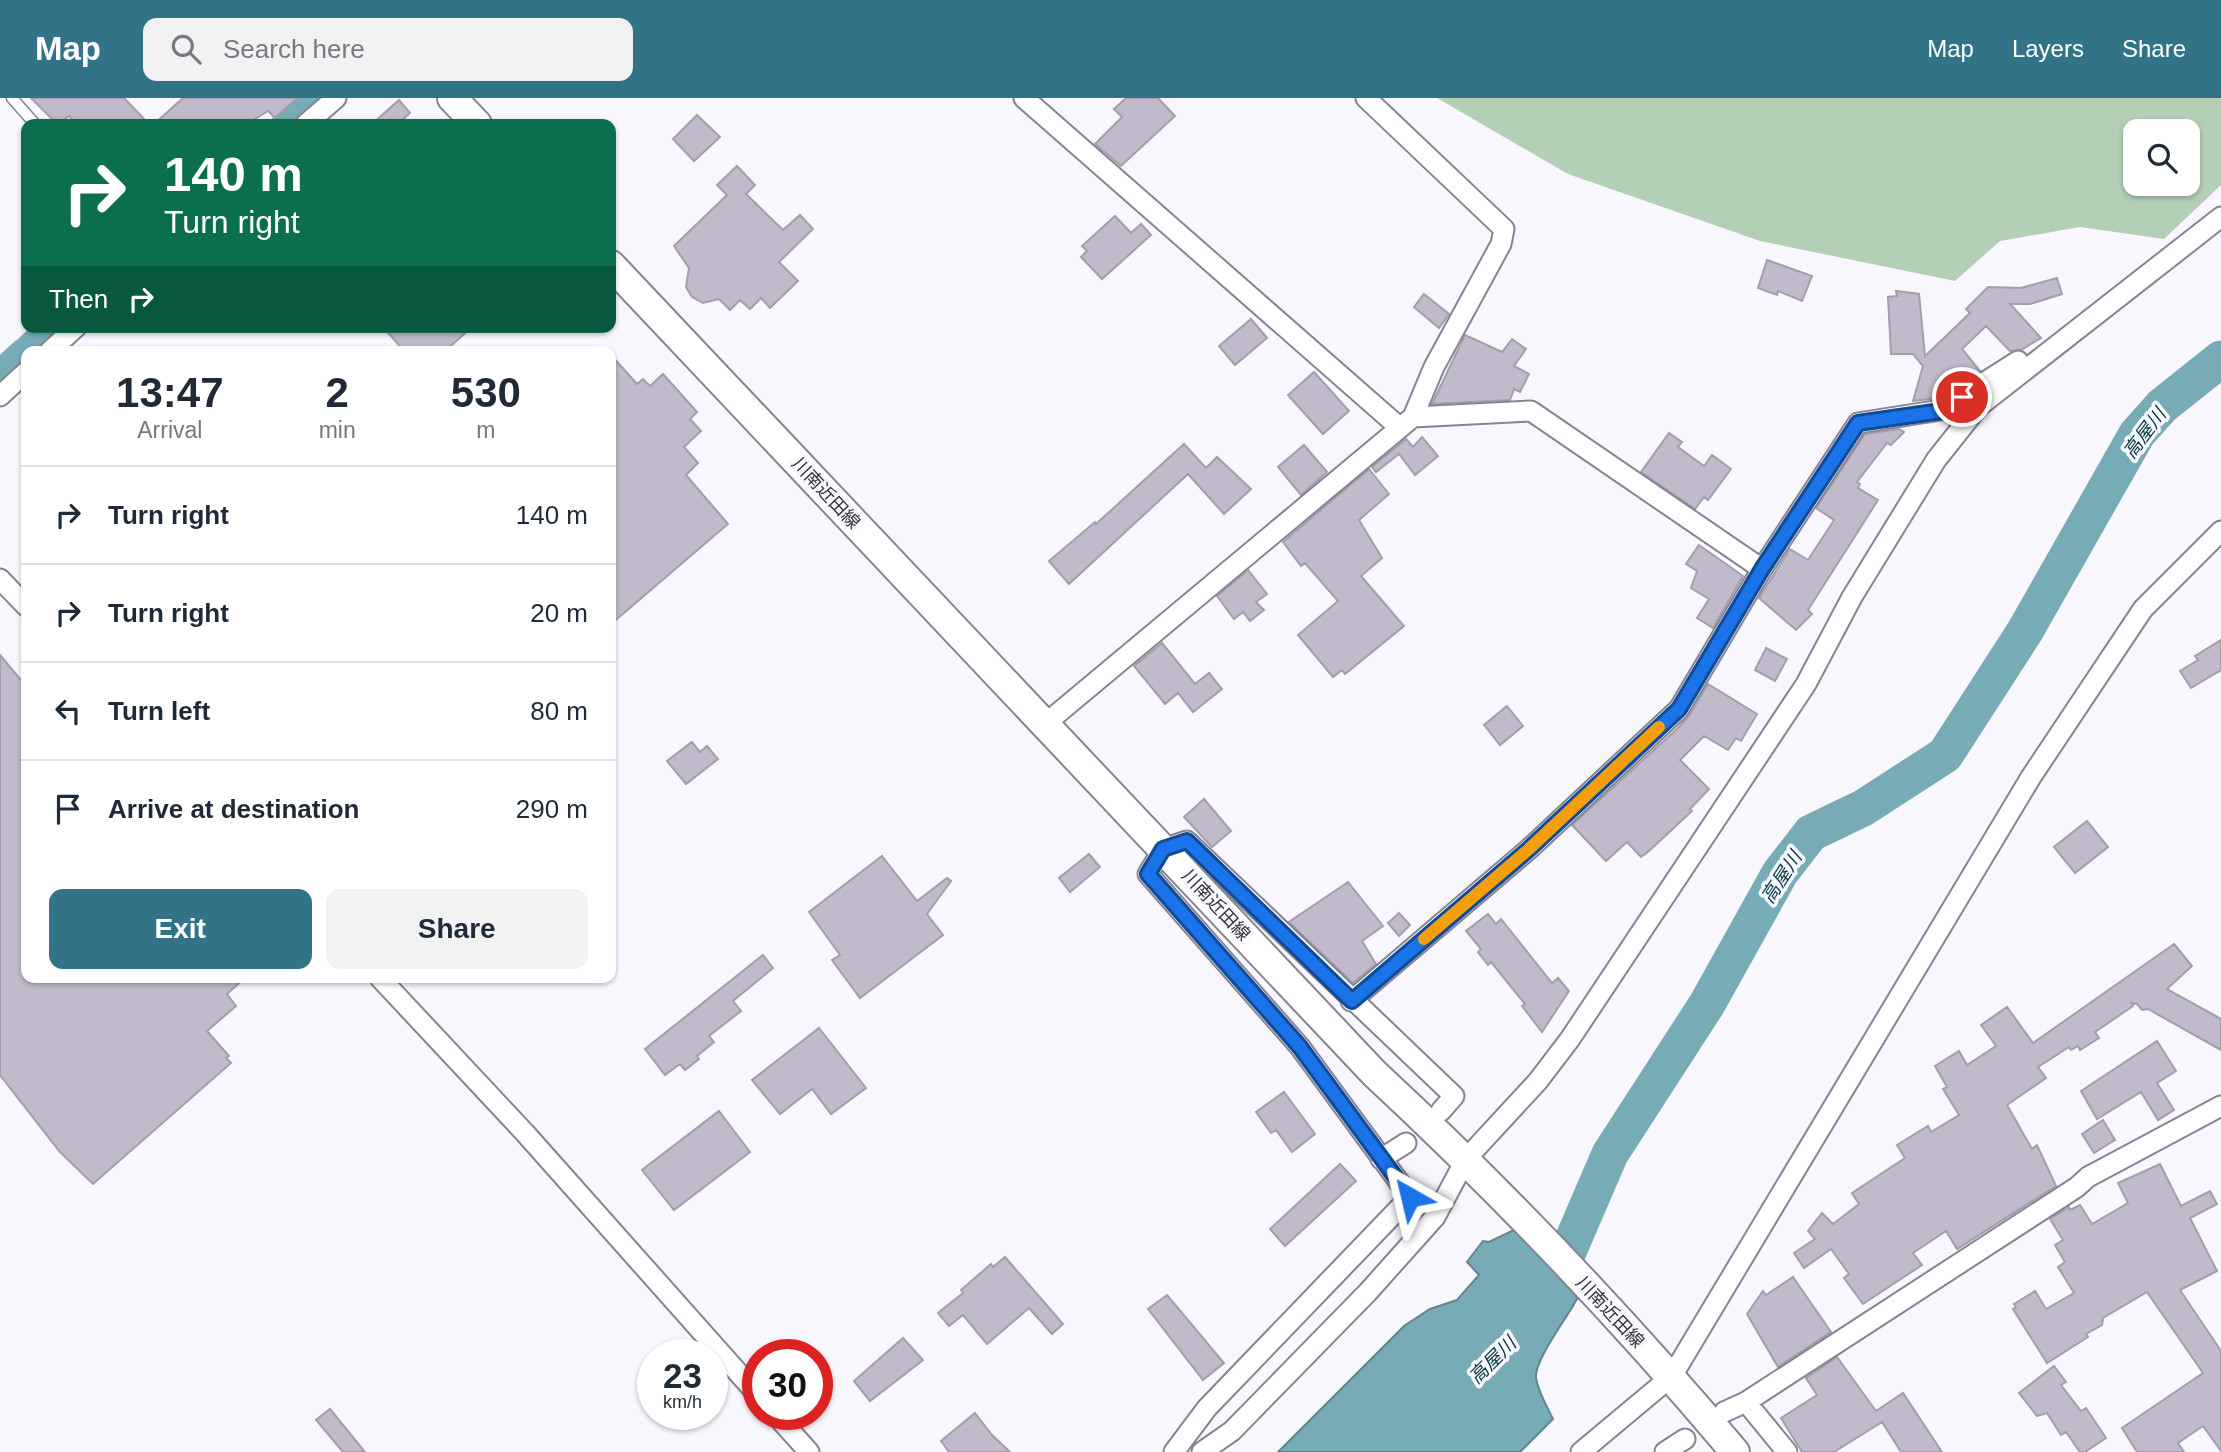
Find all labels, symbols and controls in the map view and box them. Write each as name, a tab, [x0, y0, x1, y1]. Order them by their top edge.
search box	[143, 18, 633, 81]
text: Map	[35, 30, 101, 67]
icon: search	[167, 30, 205, 68]
text: Search here	[223, 34, 365, 64]
text: Map	[1927, 35, 1974, 62]
text: Layers	[2012, 35, 2084, 62]
text: Share	[2122, 35, 2186, 62]
map controls	[2123, 119, 2200, 196]
button: search	[2123, 119, 2200, 196]
icon: right	[49, 147, 140, 238]
text: 140 m	[164, 147, 303, 201]
text: Turn right	[164, 204, 300, 240]
icon: right	[122, 280, 160, 318]
text: Then	[49, 284, 108, 314]
pin	[1932, 367, 1992, 427]
text: 13:47	[116, 369, 224, 416]
text: 2	[325, 369, 349, 416]
text: 530	[451, 369, 521, 416]
icon: arrive	[1943, 378, 1981, 416]
water label: 高屋川	[2119, 403, 2171, 462]
text: Arrival	[137, 417, 202, 443]
text: min	[319, 417, 356, 443]
text: m	[476, 417, 495, 443]
street label: 川南近田線	[788, 453, 864, 533]
icon: right	[49, 496, 87, 534]
text: Turn right	[108, 500, 229, 530]
text: 140 m	[516, 500, 588, 530]
icon: right	[49, 594, 87, 632]
text: Turn right	[108, 598, 229, 628]
text: 20 m	[530, 598, 588, 628]
icon: left	[49, 692, 87, 730]
text: Turn left	[108, 696, 210, 726]
text: 80 m	[530, 696, 588, 726]
icon: arrive	[49, 790, 87, 828]
text: Arrive at destination	[108, 794, 359, 824]
text: 290 m	[516, 794, 588, 824]
water label: 高屋川	[1757, 846, 1807, 907]
street label: 川南近田線	[1178, 865, 1254, 945]
button: Exit	[49, 889, 312, 969]
button: Share	[326, 889, 588, 969]
position arrow	[1373, 1160, 1447, 1234]
street label: 川南近田線	[1572, 1272, 1648, 1352]
water label: 高屋川	[1465, 1331, 1521, 1388]
speed limit sign: 30	[742, 1339, 833, 1430]
text: 23	[663, 1356, 702, 1395]
text: km/h	[663, 1392, 702, 1412]

